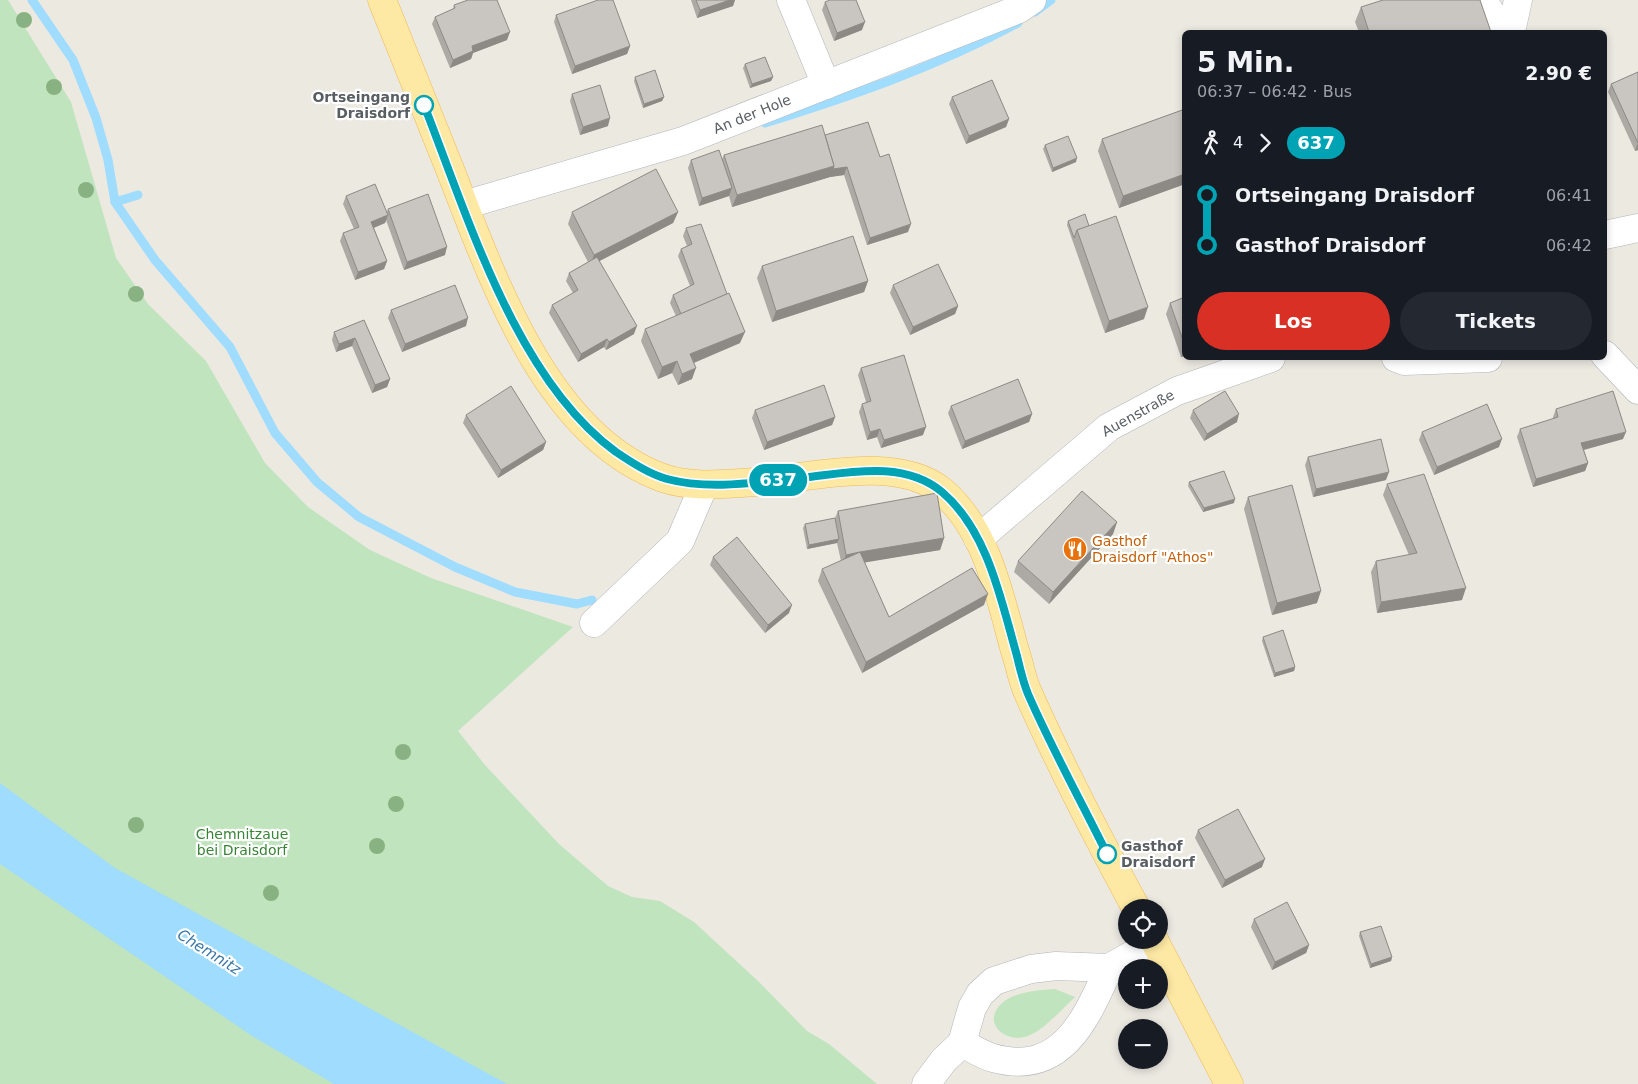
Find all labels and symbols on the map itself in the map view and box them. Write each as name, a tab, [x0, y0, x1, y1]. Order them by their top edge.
place label: Ortseingang Draisdorf	[312, 89, 411, 121]
street label: An der Hole	[711, 91, 793, 137]
marker: Ortseingang Draisdorf	[414, 95, 434, 115]
street label: Auenstraße	[1099, 386, 1177, 440]
line badge: 637	[749, 464, 807, 496]
place label: Gasthof Draisdorf "Athos"	[1092, 533, 1213, 565]
restaurant icon: Gasthof Draisdorf "Athos"	[1062, 536, 1088, 562]
park label: Chemnitzaue bei Draisdorf	[196, 826, 288, 858]
place label: Gasthof Draisdorf	[1121, 838, 1196, 870]
marker: Gasthof Draisdorf	[1097, 844, 1117, 864]
water label: Chemnitz	[174, 925, 245, 979]

